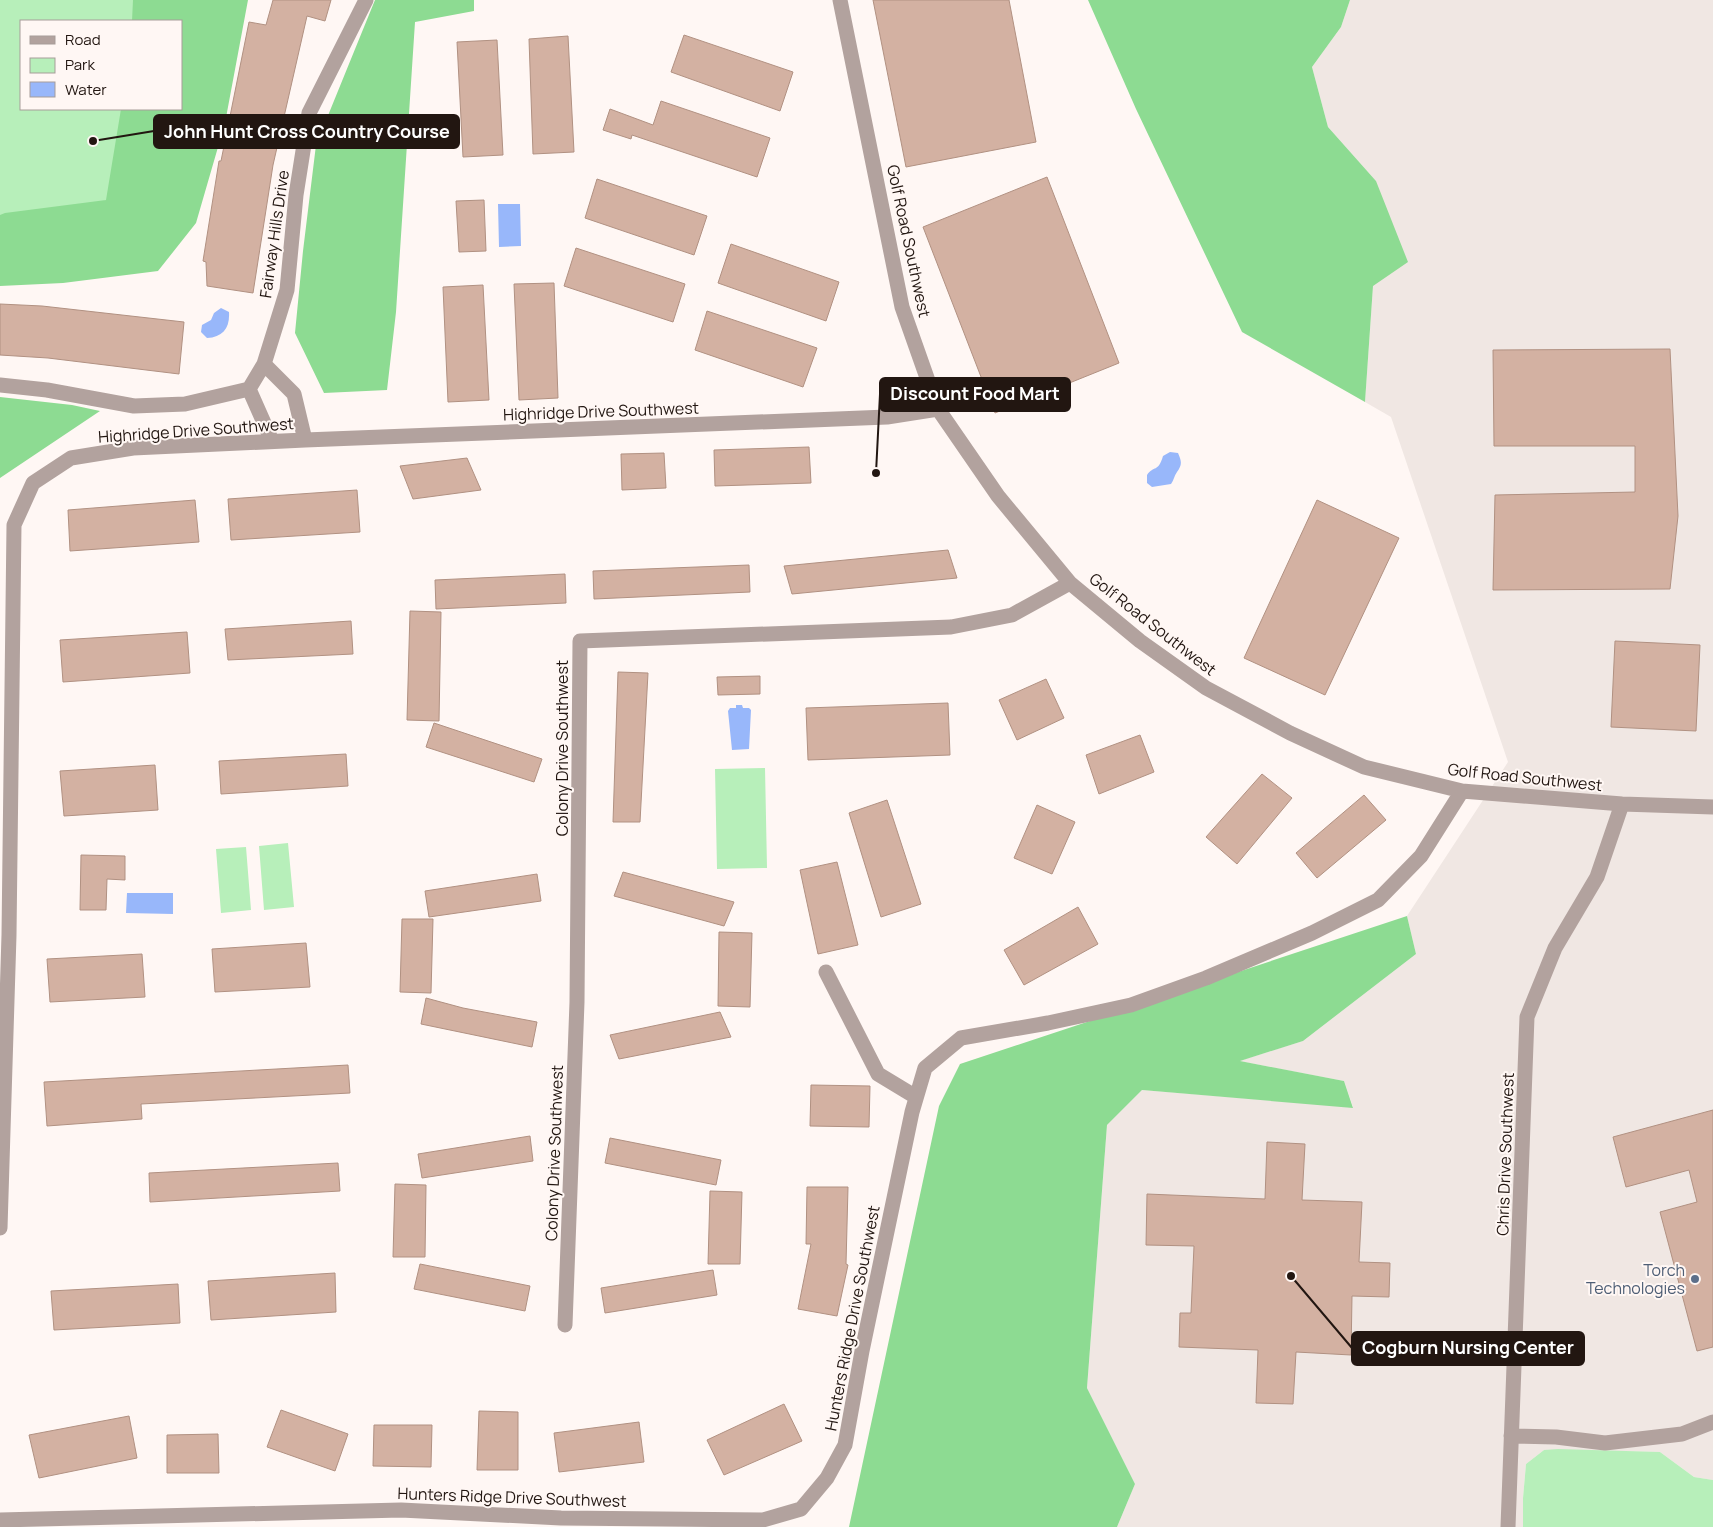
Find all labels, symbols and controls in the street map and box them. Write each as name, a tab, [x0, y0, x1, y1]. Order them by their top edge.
legend	[20, 20, 182, 110]
text: Road	[65, 29, 101, 50]
text: Park	[65, 54, 95, 75]
text: Water	[65, 79, 107, 100]
callout: John Hunt Cross Country Course	[154, 115, 459, 148]
text: John Hunt Cross Country Course	[164, 119, 450, 143]
street label: Golf Road Southwest	[882, 163, 936, 319]
street label: Fairway Hills Drive	[254, 169, 294, 299]
callout: Discount Food Mart	[880, 378, 1070, 411]
text: Discount Food Mart	[890, 381, 1060, 405]
street label: Highridge Drive Southwest	[503, 397, 699, 425]
street label: Highridge Drive Southwest	[97, 412, 295, 448]
street label: Golf Road Southwest	[1085, 568, 1221, 680]
street label: Colony Drive Southwest	[551, 660, 573, 836]
street label: Golf Road Southwest	[1447, 758, 1603, 796]
street label: Colony Drive Southwest	[540, 1064, 568, 1242]
street label: Chris Drive Southwest	[1491, 1072, 1519, 1236]
street label: Hunters Ridge Drive Southwest	[819, 1203, 885, 1433]
place label: Torch Technologies	[1586, 1259, 1685, 1299]
marker: Torch Technologies	[1689, 1273, 1701, 1285]
callout: Cogburn Nursing Center	[1352, 1332, 1584, 1365]
text: Cogburn Nursing Center	[1362, 1335, 1574, 1359]
street label: Hunters Ridge Drive Southwest	[397, 1482, 627, 1512]

